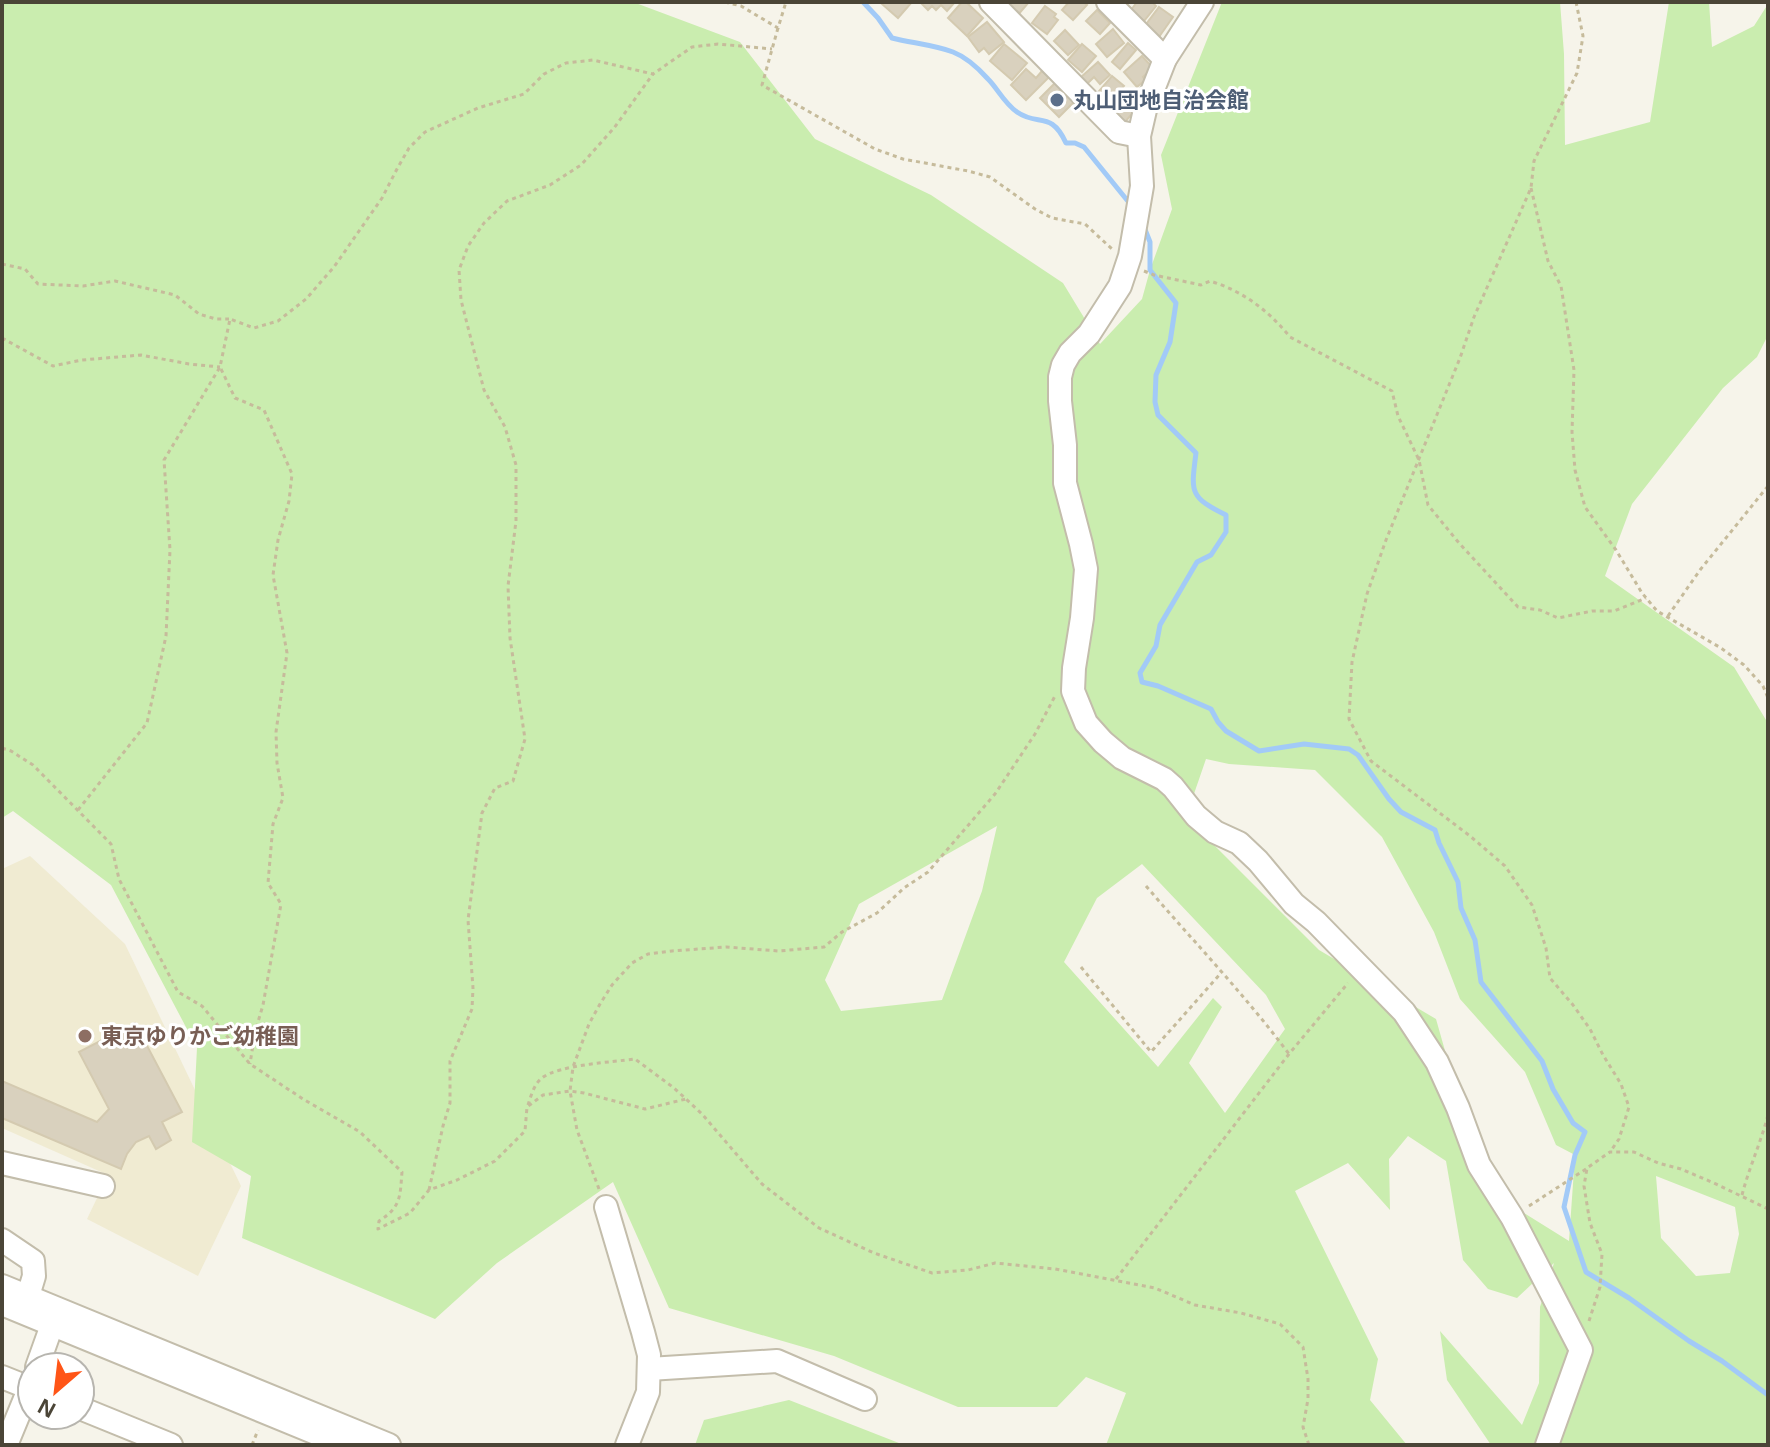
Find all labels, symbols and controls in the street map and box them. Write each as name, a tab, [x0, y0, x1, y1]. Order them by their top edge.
place label: 丸山団地自治会館	[1073, 88, 1249, 113]
marker: 丸山団地自治会館	[1048, 91, 1066, 109]
place label: 東京ゆりかご幼稚園	[101, 1024, 299, 1049]
marker: 東京ゆりかご幼稚園	[76, 1027, 94, 1045]
north arrow	[16, 1351, 96, 1431]
text: N	[34, 1393, 60, 1423]

